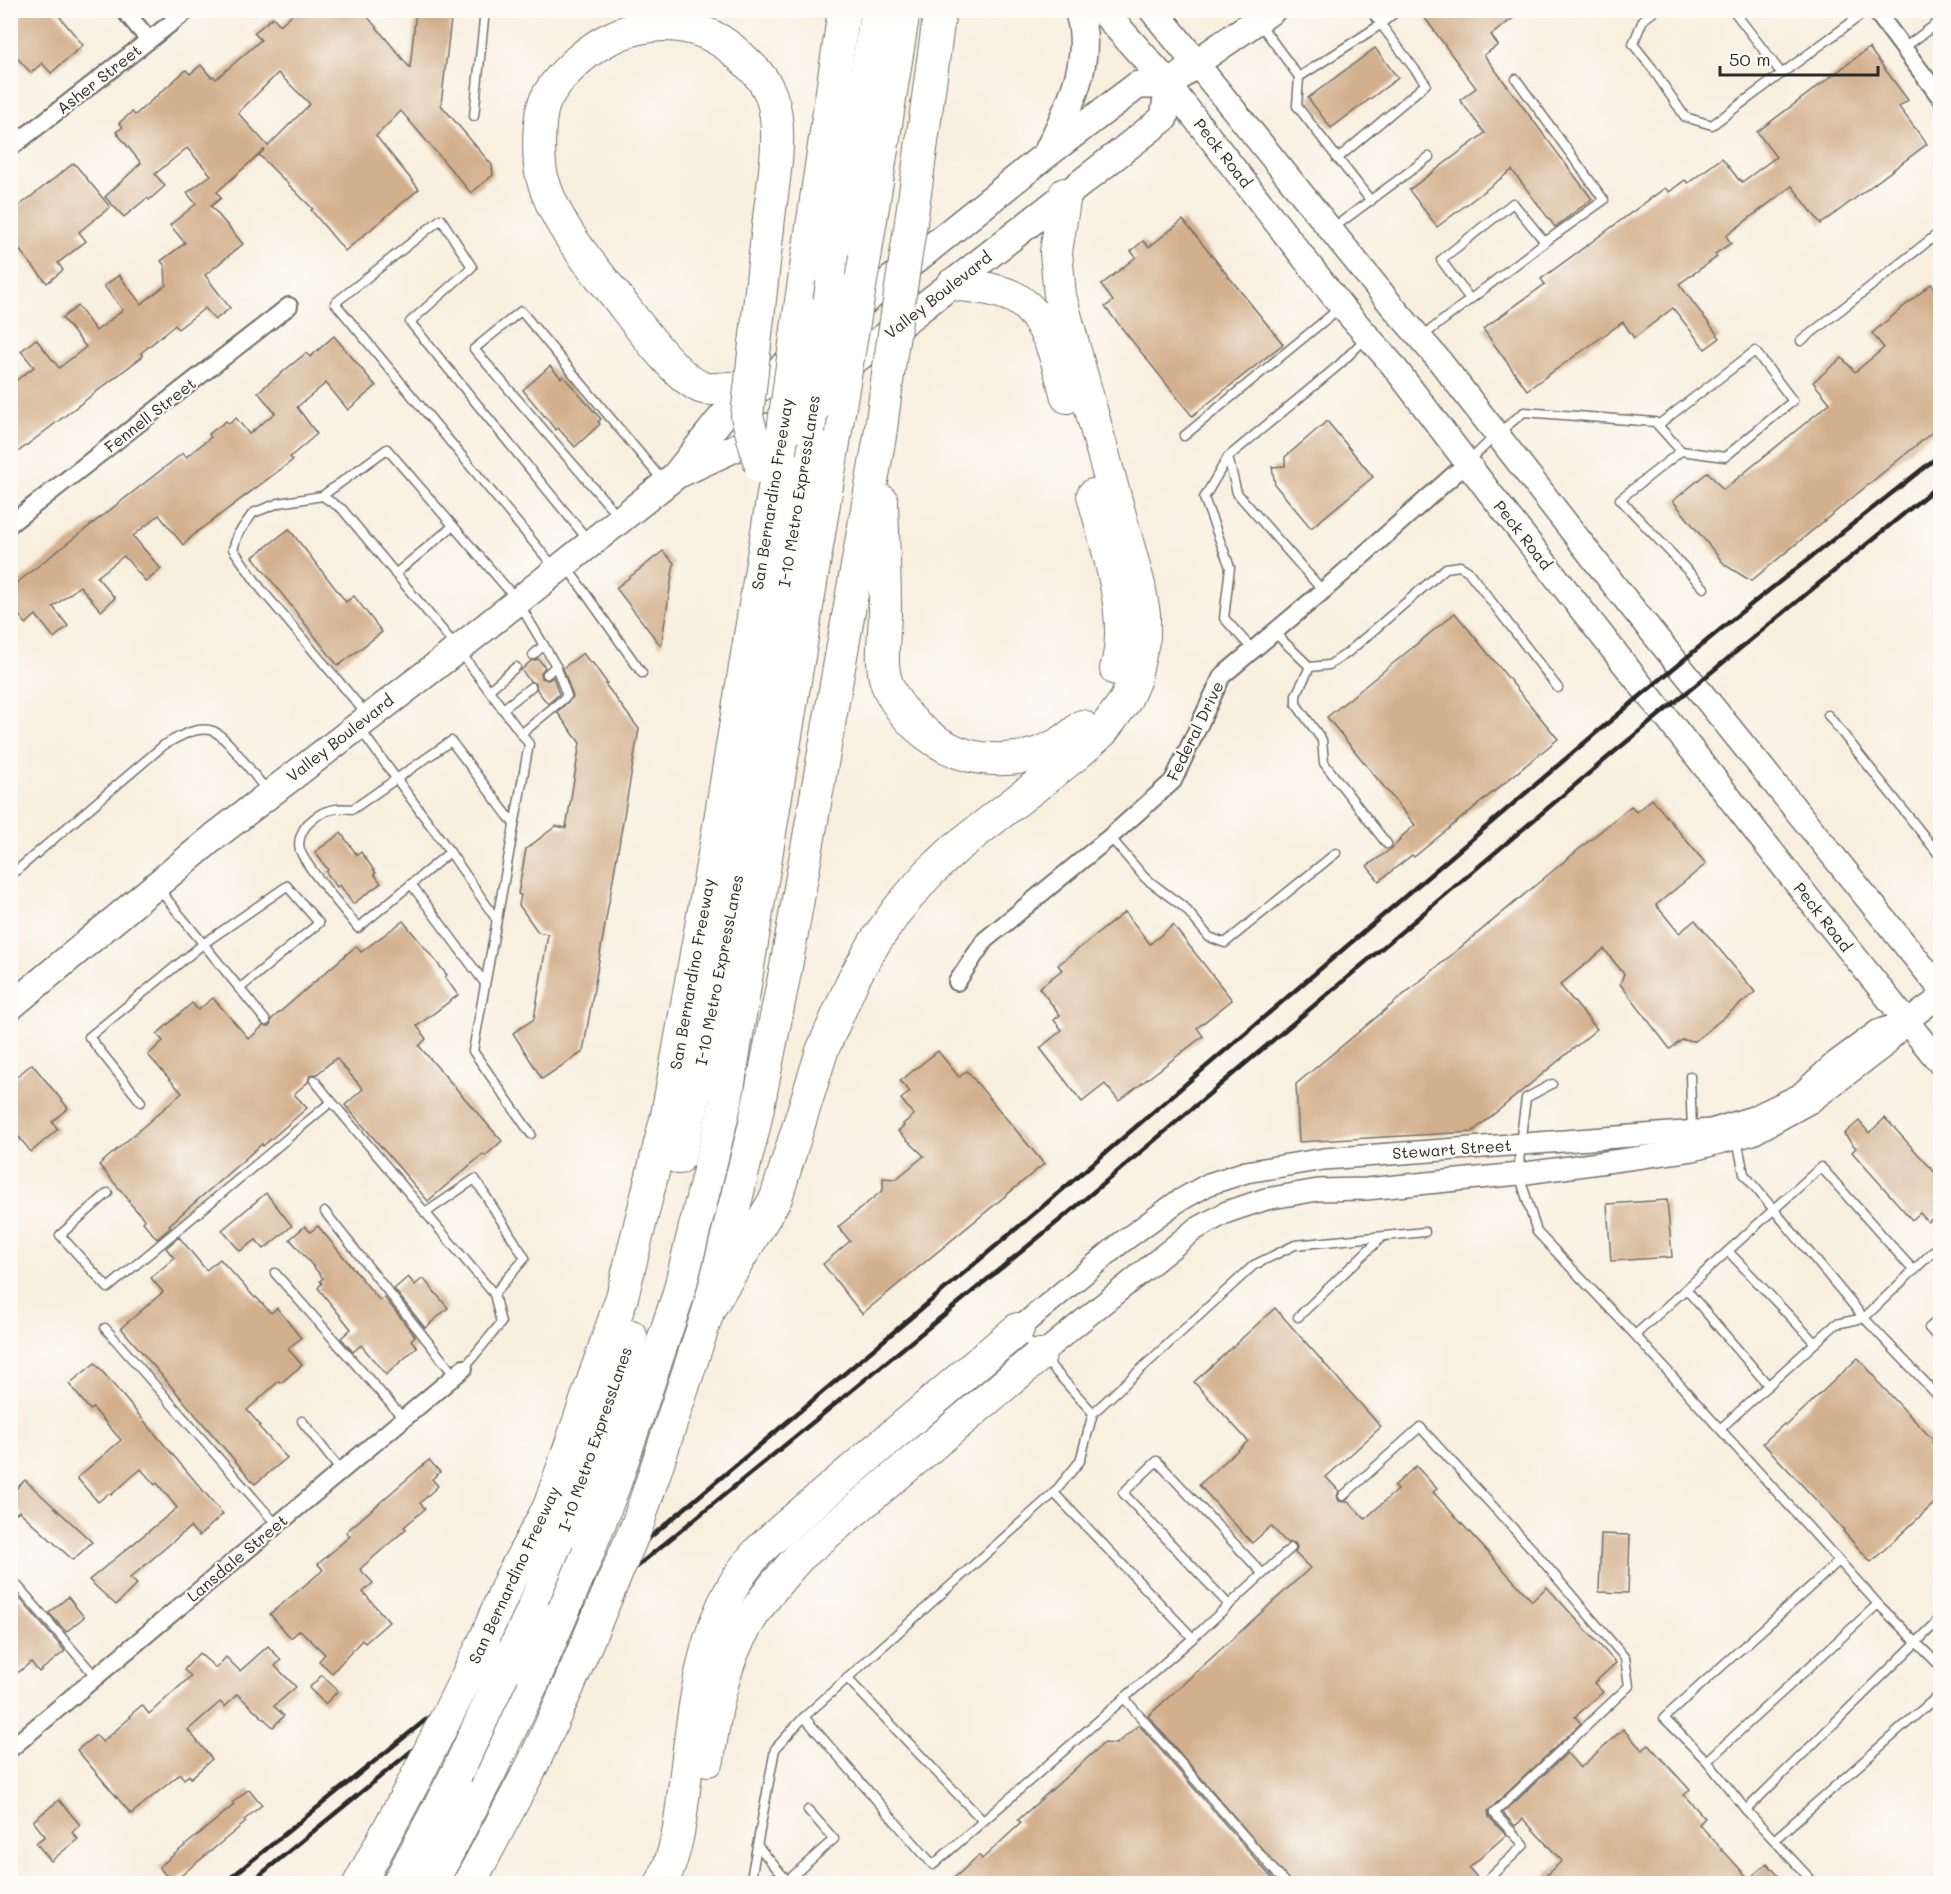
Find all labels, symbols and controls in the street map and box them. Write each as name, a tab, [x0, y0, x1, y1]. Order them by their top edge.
street label: Asher Street	[52, 39, 145, 118]
scale bar	[1720, 39, 1878, 77]
text: 50 m	[1729, 47, 1771, 71]
street label: Peck Road	[1190, 114, 1257, 192]
street label: Valley Boulevard	[880, 246, 996, 343]
street label: Fennell Street	[100, 372, 200, 457]
street label: I-10 Metro ExpressLanes	[773, 394, 824, 588]
street label: San Bernardino Freeway	[746, 397, 797, 591]
street label: Peck Road	[1490, 496, 1557, 574]
street label: Federal Drive	[1161, 677, 1228, 784]
street label: Valley Boulevard	[282, 689, 398, 786]
street label: I-10 Metro ExpressLanes	[690, 873, 747, 1067]
street label: San Bernardino Freeway	[664, 877, 719, 1071]
street label: Peck Road	[1790, 878, 1857, 956]
street label: Stewart Street	[1392, 1134, 1512, 1163]
street label: I-10 Metro ExpressLanes	[553, 1344, 636, 1534]
street label: San Bernardino Freeway	[463, 1483, 564, 1667]
street label: Lansdale Street	[182, 1509, 291, 1606]

